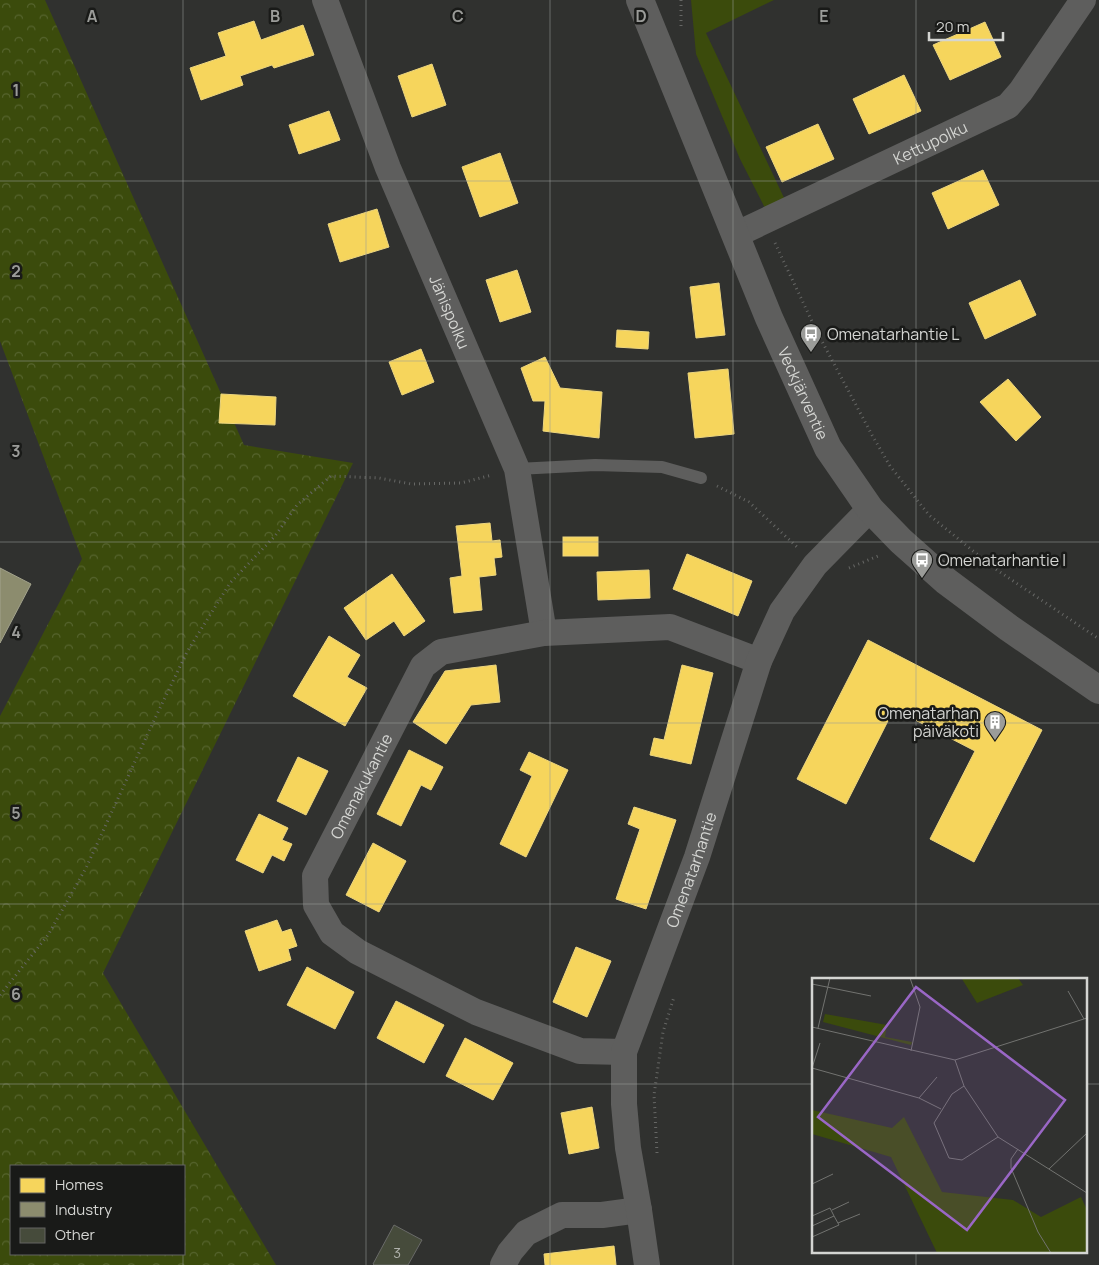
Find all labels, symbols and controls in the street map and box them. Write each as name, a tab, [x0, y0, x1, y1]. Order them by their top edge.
text: A	[87, 5, 98, 27]
text: B	[270, 5, 280, 27]
text: C	[452, 5, 464, 27]
text: D	[635, 5, 647, 27]
text: E	[819, 5, 829, 27]
scale bar	[929, 10, 1003, 42]
text: 20 m	[936, 16, 969, 37]
text: 1	[12, 79, 20, 101]
street label: Kettupolku	[890, 116, 971, 170]
text: 2	[11, 260, 21, 282]
street label: Jänispolku	[424, 272, 475, 352]
bus stop icon: Omenatarhantie L	[799, 322, 823, 353]
place label: Omenatarhantie L	[827, 323, 959, 345]
street label: Veckjärventie	[773, 344, 834, 443]
text: 3	[11, 440, 21, 462]
bus stop icon: Omenatarhantie I	[910, 548, 934, 579]
place label: Omenatarhantie I	[938, 549, 1066, 571]
text: 4	[11, 621, 21, 643]
place label: Omenatarhan päiväkoti	[877, 702, 979, 742]
building icon: Omenatarhan päiväkoti	[983, 710, 1007, 741]
street label: Omenakukantie	[325, 730, 398, 843]
text: 5	[11, 802, 21, 824]
street label: Omenatarhantie	[661, 809, 722, 931]
inset map	[812, 978, 1086, 1252]
text: 6	[11, 983, 21, 1005]
legend	[10, 1165, 185, 1255]
text: Homes	[55, 1174, 104, 1195]
text: Industry	[55, 1199, 112, 1220]
text: Other	[55, 1224, 96, 1245]
house number: 3	[393, 1243, 401, 1262]

